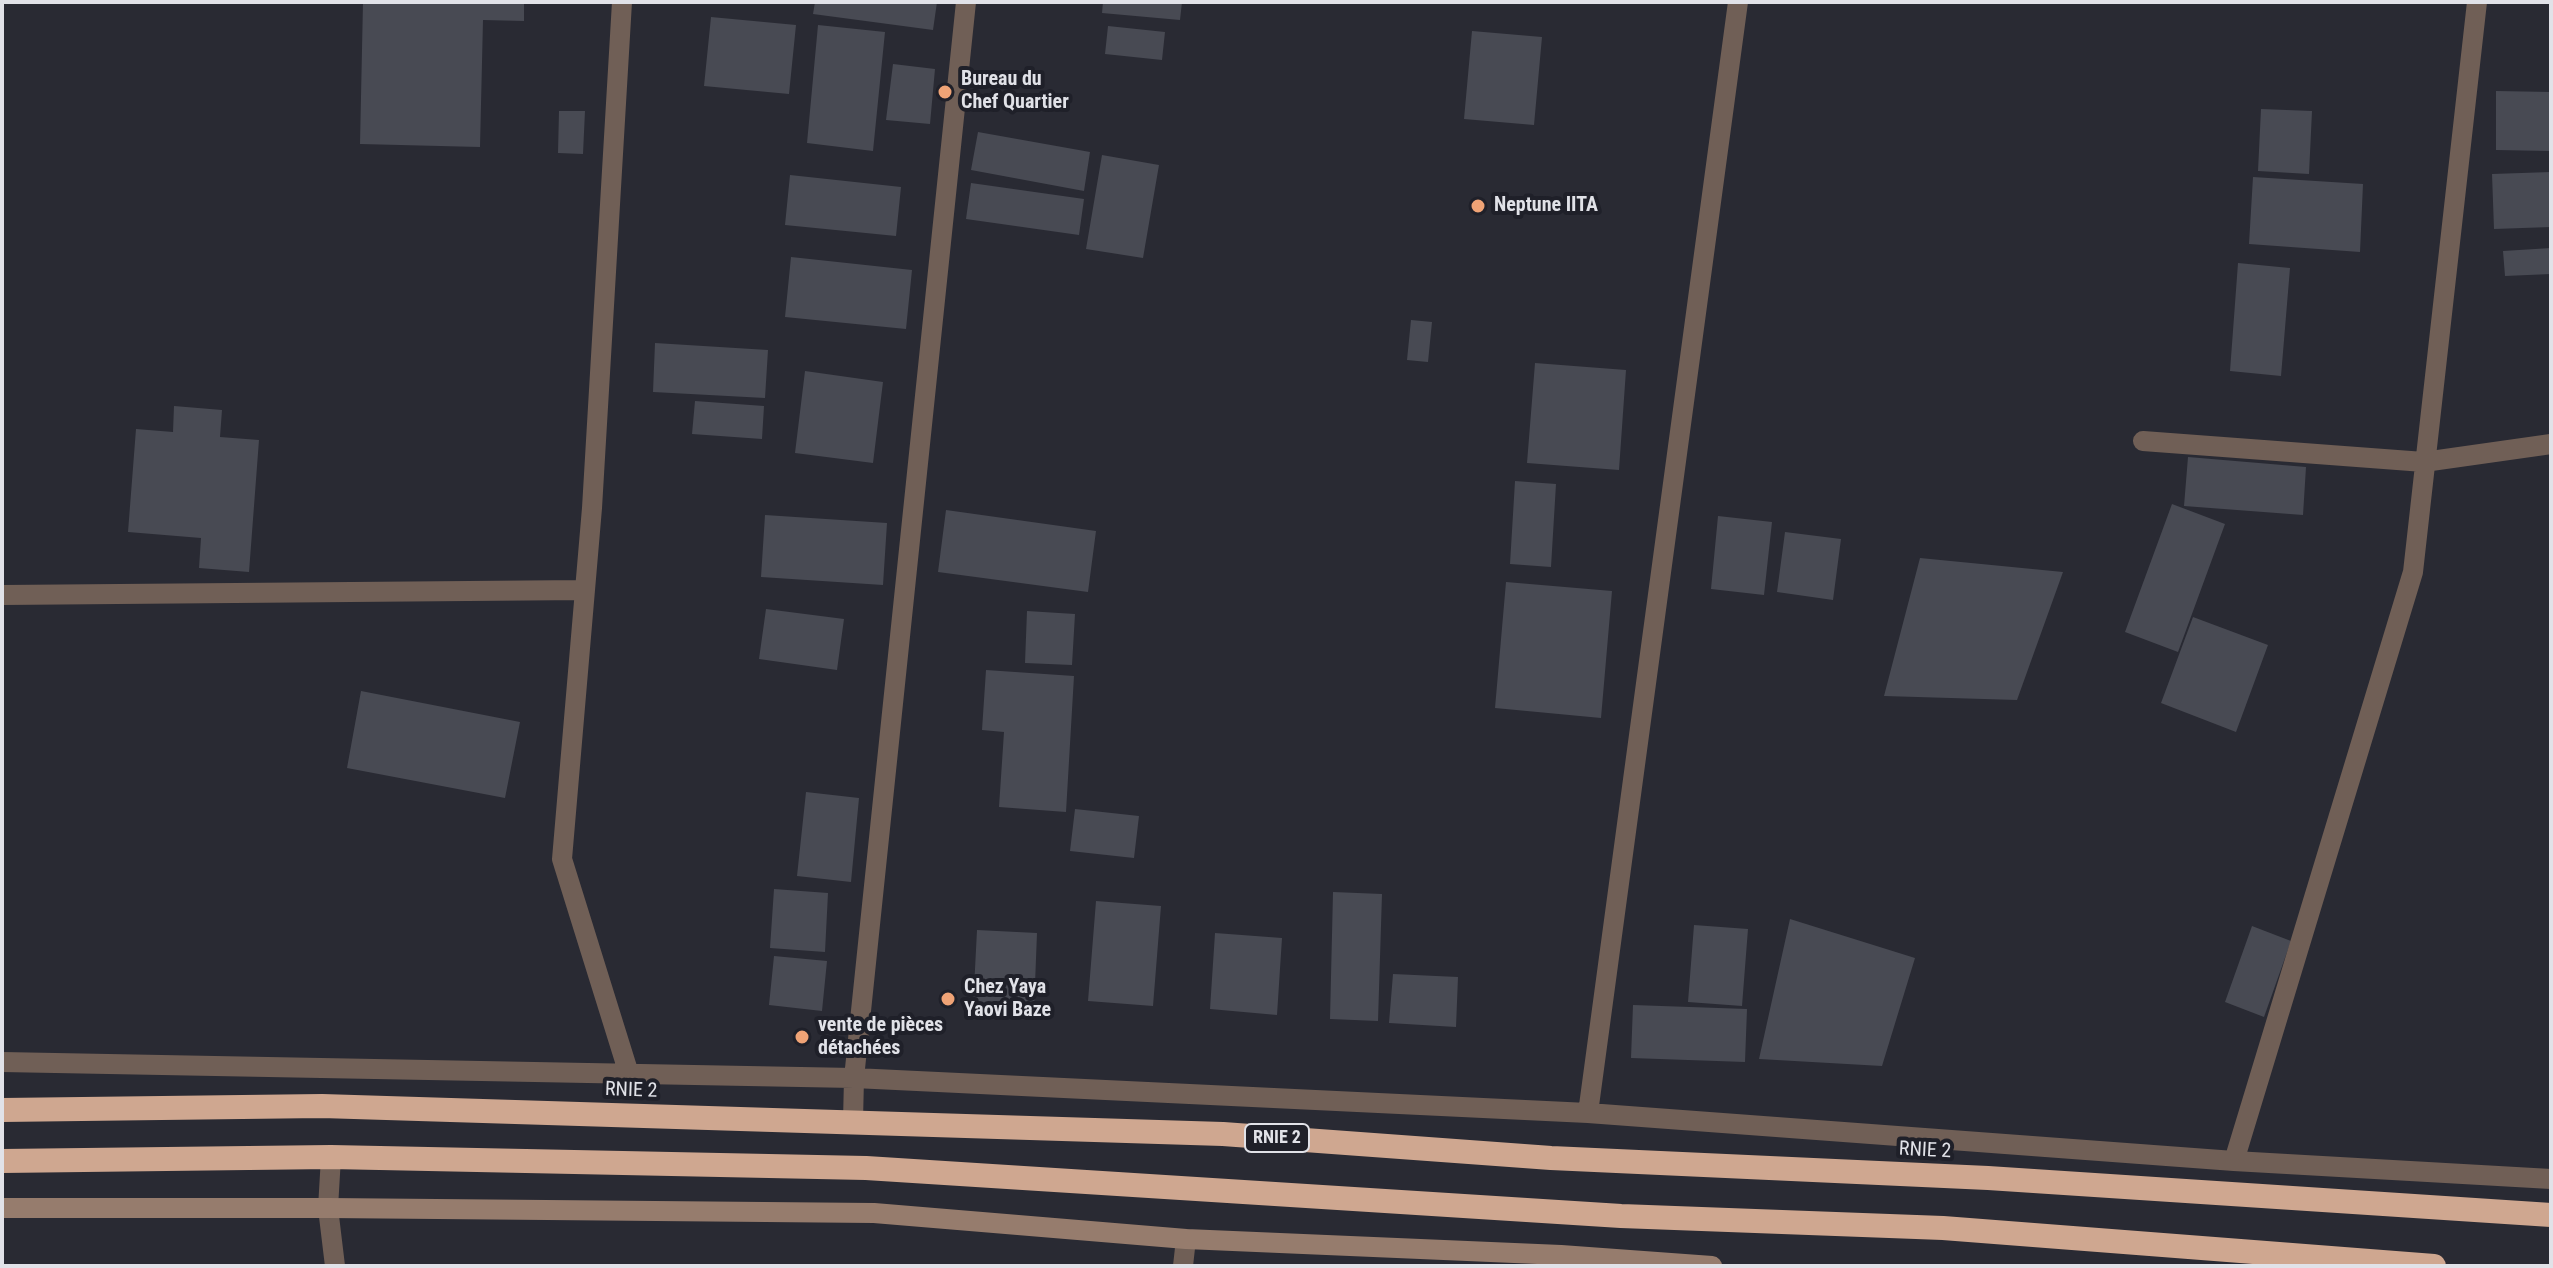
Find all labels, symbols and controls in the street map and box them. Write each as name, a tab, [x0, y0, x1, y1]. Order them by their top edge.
place label: Bureau du Chef Quartier	[961, 68, 1069, 115]
marker: Bureau du Chef Quartier	[936, 83, 954, 101]
place label: Neptune IITA	[1494, 194, 1598, 218]
marker: Neptune IITA	[1469, 197, 1487, 215]
place label: Chez Yaya Yaovi Baze	[964, 976, 1051, 1023]
marker: Chez Yaya Yaovi Baze	[939, 990, 957, 1008]
place label: vente de pièces détachées	[818, 1014, 943, 1061]
marker: vente de pièces détachées	[793, 1028, 811, 1046]
street label: RNIE 2	[604, 1078, 658, 1104]
road number: RNIE 2	[1245, 1124, 1309, 1152]
street label: RNIE 2	[1898, 1138, 1952, 1164]

